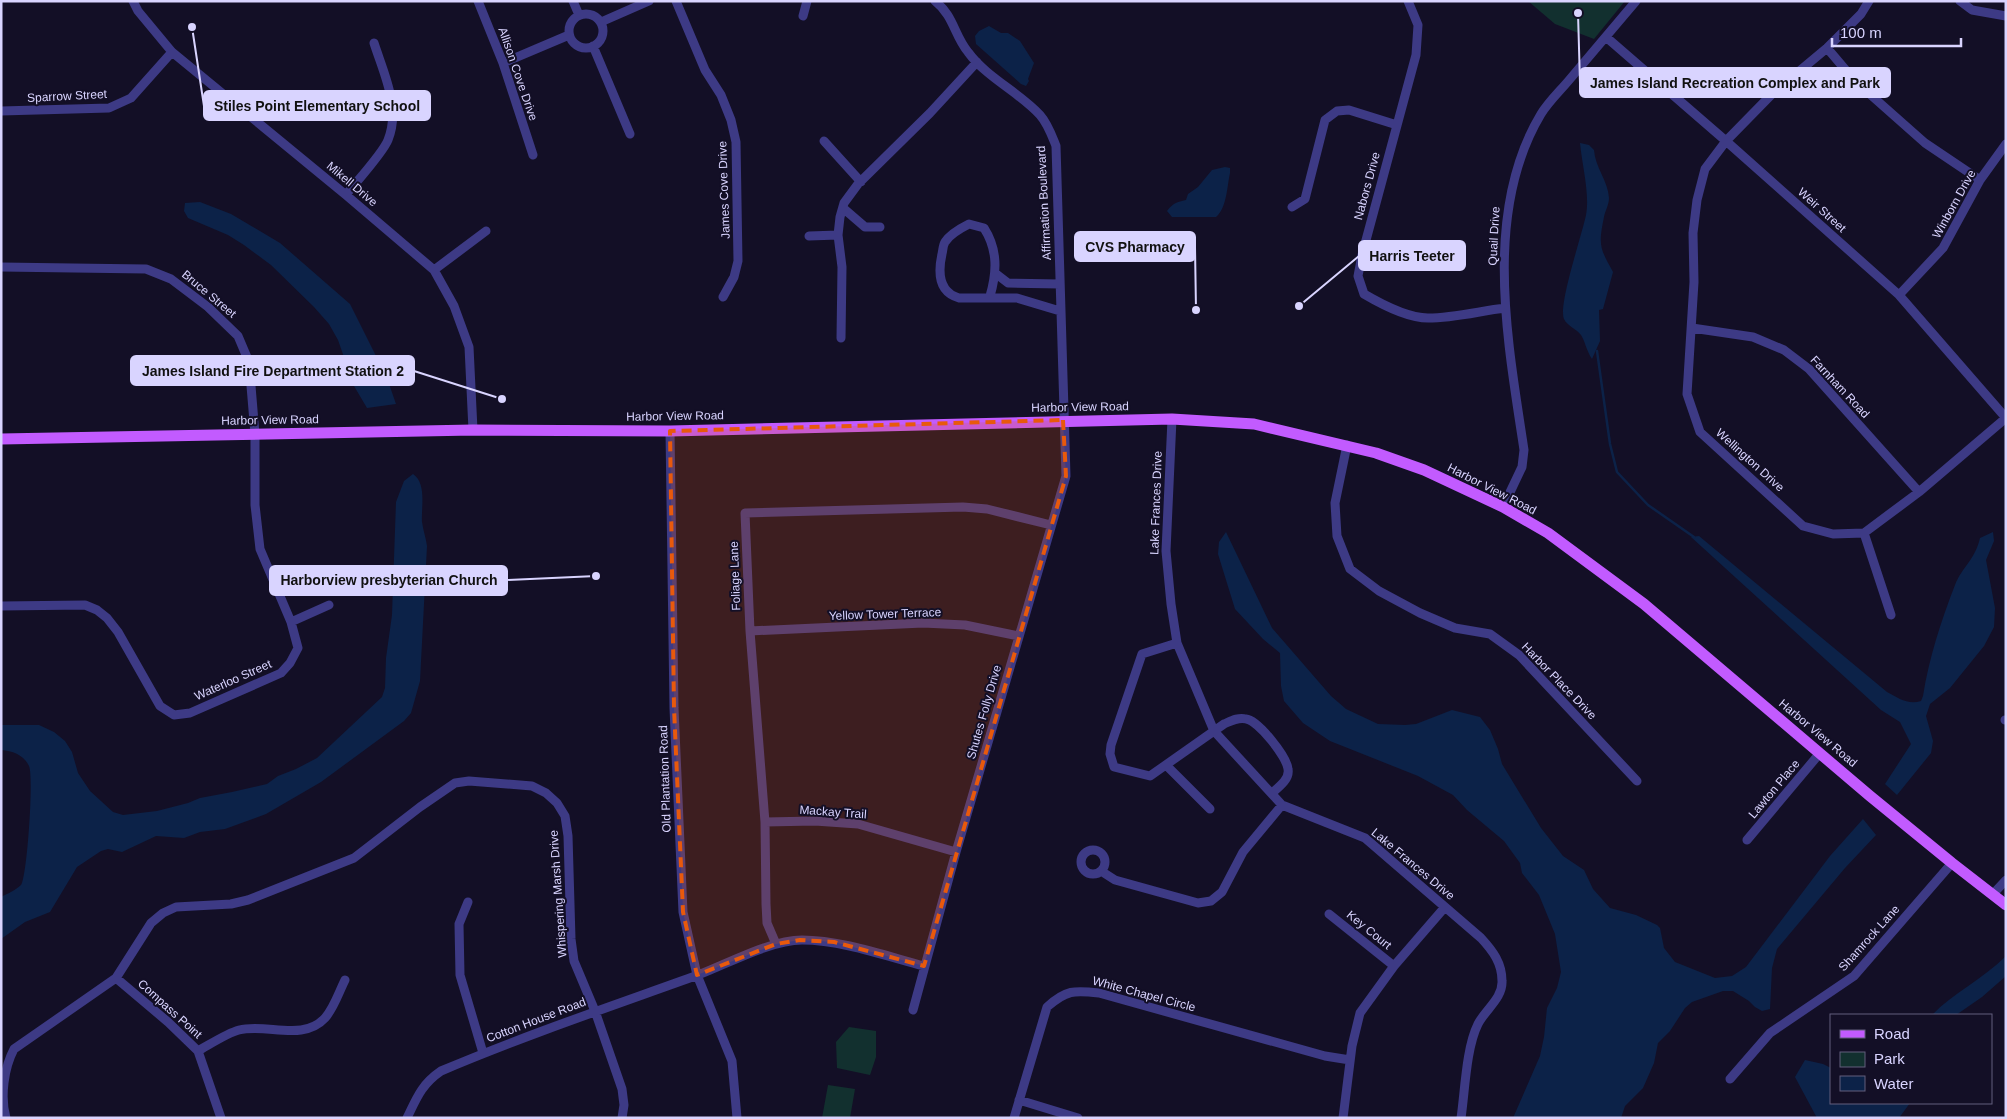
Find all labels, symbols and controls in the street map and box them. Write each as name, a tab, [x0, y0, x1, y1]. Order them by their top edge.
scale bar	[1832, 15, 1961, 47]
text: 100 m	[1840, 24, 1882, 41]
street label: Allison Cove Drive	[495, 25, 541, 123]
callout: James Island Recreation Complex and Park	[1580, 68, 1890, 97]
text: James Island Recreation Complex and Park	[1590, 75, 1880, 91]
street label: Sparrow Street	[27, 87, 108, 105]
callout: Stiles Point Elementary School	[204, 91, 430, 120]
text: Stiles Point Elementary School	[214, 98, 420, 114]
street label: James Cove Drive	[715, 140, 733, 239]
street label: Affirmation Boulevard	[1034, 145, 1054, 261]
street label: Nabors Drive	[1351, 150, 1383, 222]
street label: Mikell Drive	[324, 159, 380, 209]
street label: Winborn Drive	[1929, 167, 1979, 241]
street label: Weir Street	[1795, 185, 1849, 236]
street label: Quail Drive	[1485, 206, 1503, 266]
callout: CVS Pharmacy	[1075, 232, 1195, 261]
text: CVS Pharmacy	[1085, 239, 1185, 255]
callout: Harris Teeter	[1359, 241, 1465, 270]
text: Harris Teeter	[1369, 248, 1455, 264]
street label: Bruce Street	[179, 267, 240, 321]
street label: Farnham Road	[1808, 353, 1872, 421]
callout: James Island Fire Department Station 2	[131, 356, 414, 385]
text: James Island Fire Department Station 2	[142, 363, 404, 379]
street label: Harbor View Road	[1031, 399, 1129, 415]
street label: Harbor View Road	[626, 408, 724, 424]
street label: Harbor View Road	[221, 412, 319, 428]
street label: Wellington Drive	[1713, 426, 1787, 495]
street label: Lake Frances Drive	[1147, 450, 1165, 555]
street label: Harbor View Road	[1445, 461, 1539, 517]
street label: Foliage Lane	[727, 541, 743, 611]
callout: Harborview presbyterian Church	[270, 566, 507, 595]
text: Harborview presbyterian Church	[280, 572, 498, 588]
street label: Yellow Tower Terrace	[829, 605, 942, 623]
street label: Harbor Place Drive	[1519, 640, 1599, 723]
street label: Waterloo Street	[192, 656, 274, 703]
street label: Shutes Folly Drive	[964, 663, 1004, 761]
street label: Harbor View Road	[1776, 696, 1860, 770]
street label: Old Plantation Road	[656, 725, 674, 833]
street label: Lawton Place	[1745, 757, 1803, 821]
street label: Mackay Trail	[799, 803, 867, 821]
street label: Lake Frances Drive	[1369, 825, 1458, 903]
street label: Whispering Marsh Drive	[547, 829, 569, 958]
street label: Shamrock Lane	[1836, 902, 1903, 974]
street label: Key Court	[1344, 908, 1395, 953]
street label: White Chapel Circle	[1091, 974, 1197, 1015]
street label: Compass Point	[135, 977, 205, 1042]
street label: Cotton House Road	[484, 995, 588, 1045]
legend	[1830, 1014, 1992, 1104]
text: Road	[1874, 1025, 1910, 1042]
text: Park	[1874, 1050, 1905, 1067]
text: Water	[1874, 1075, 1913, 1092]

